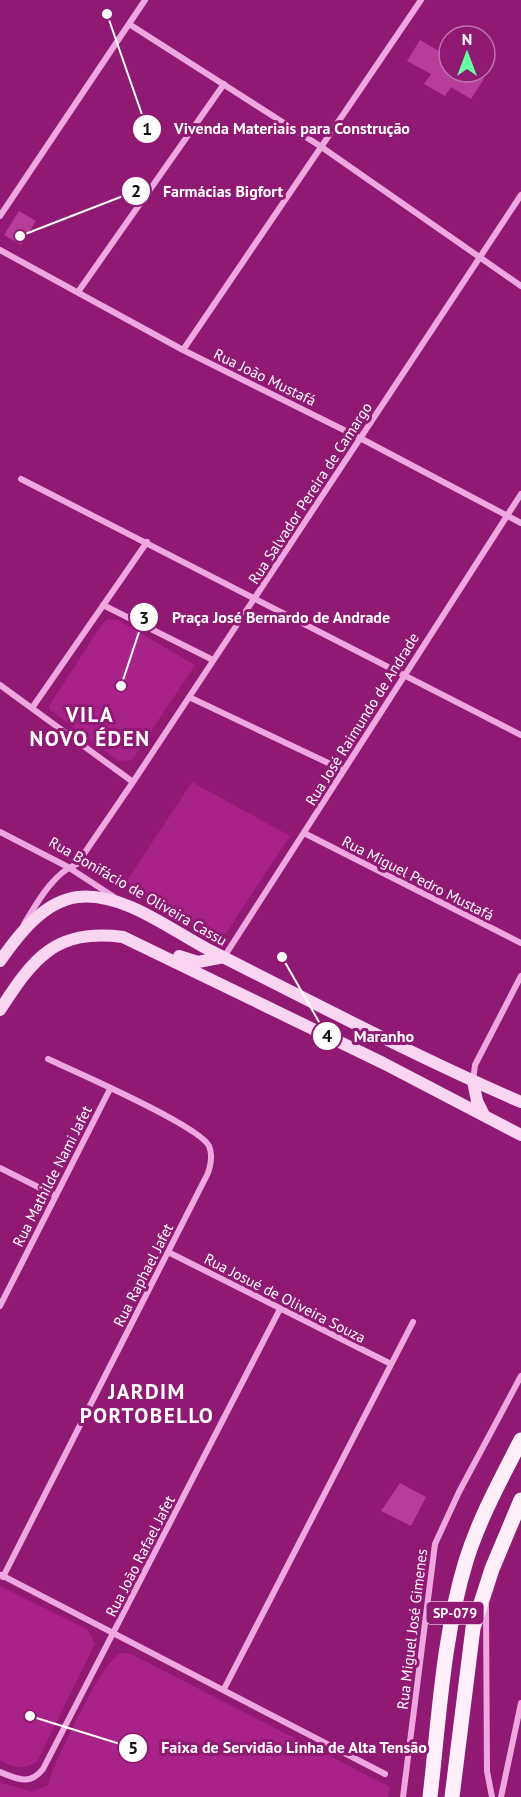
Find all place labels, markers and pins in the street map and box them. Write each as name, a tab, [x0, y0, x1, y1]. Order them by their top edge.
callout: Vivenda Materiais para Construção	[132, 112, 422, 146]
callout: Farmácias Bigfort	[121, 174, 295, 208]
callout: Praça José Bernardo de Andrade	[129, 600, 402, 634]
callout: Maranho	[312, 1019, 426, 1053]
callout: Faixa de Servidão Linha de Alta Tensão	[118, 1731, 439, 1765]

